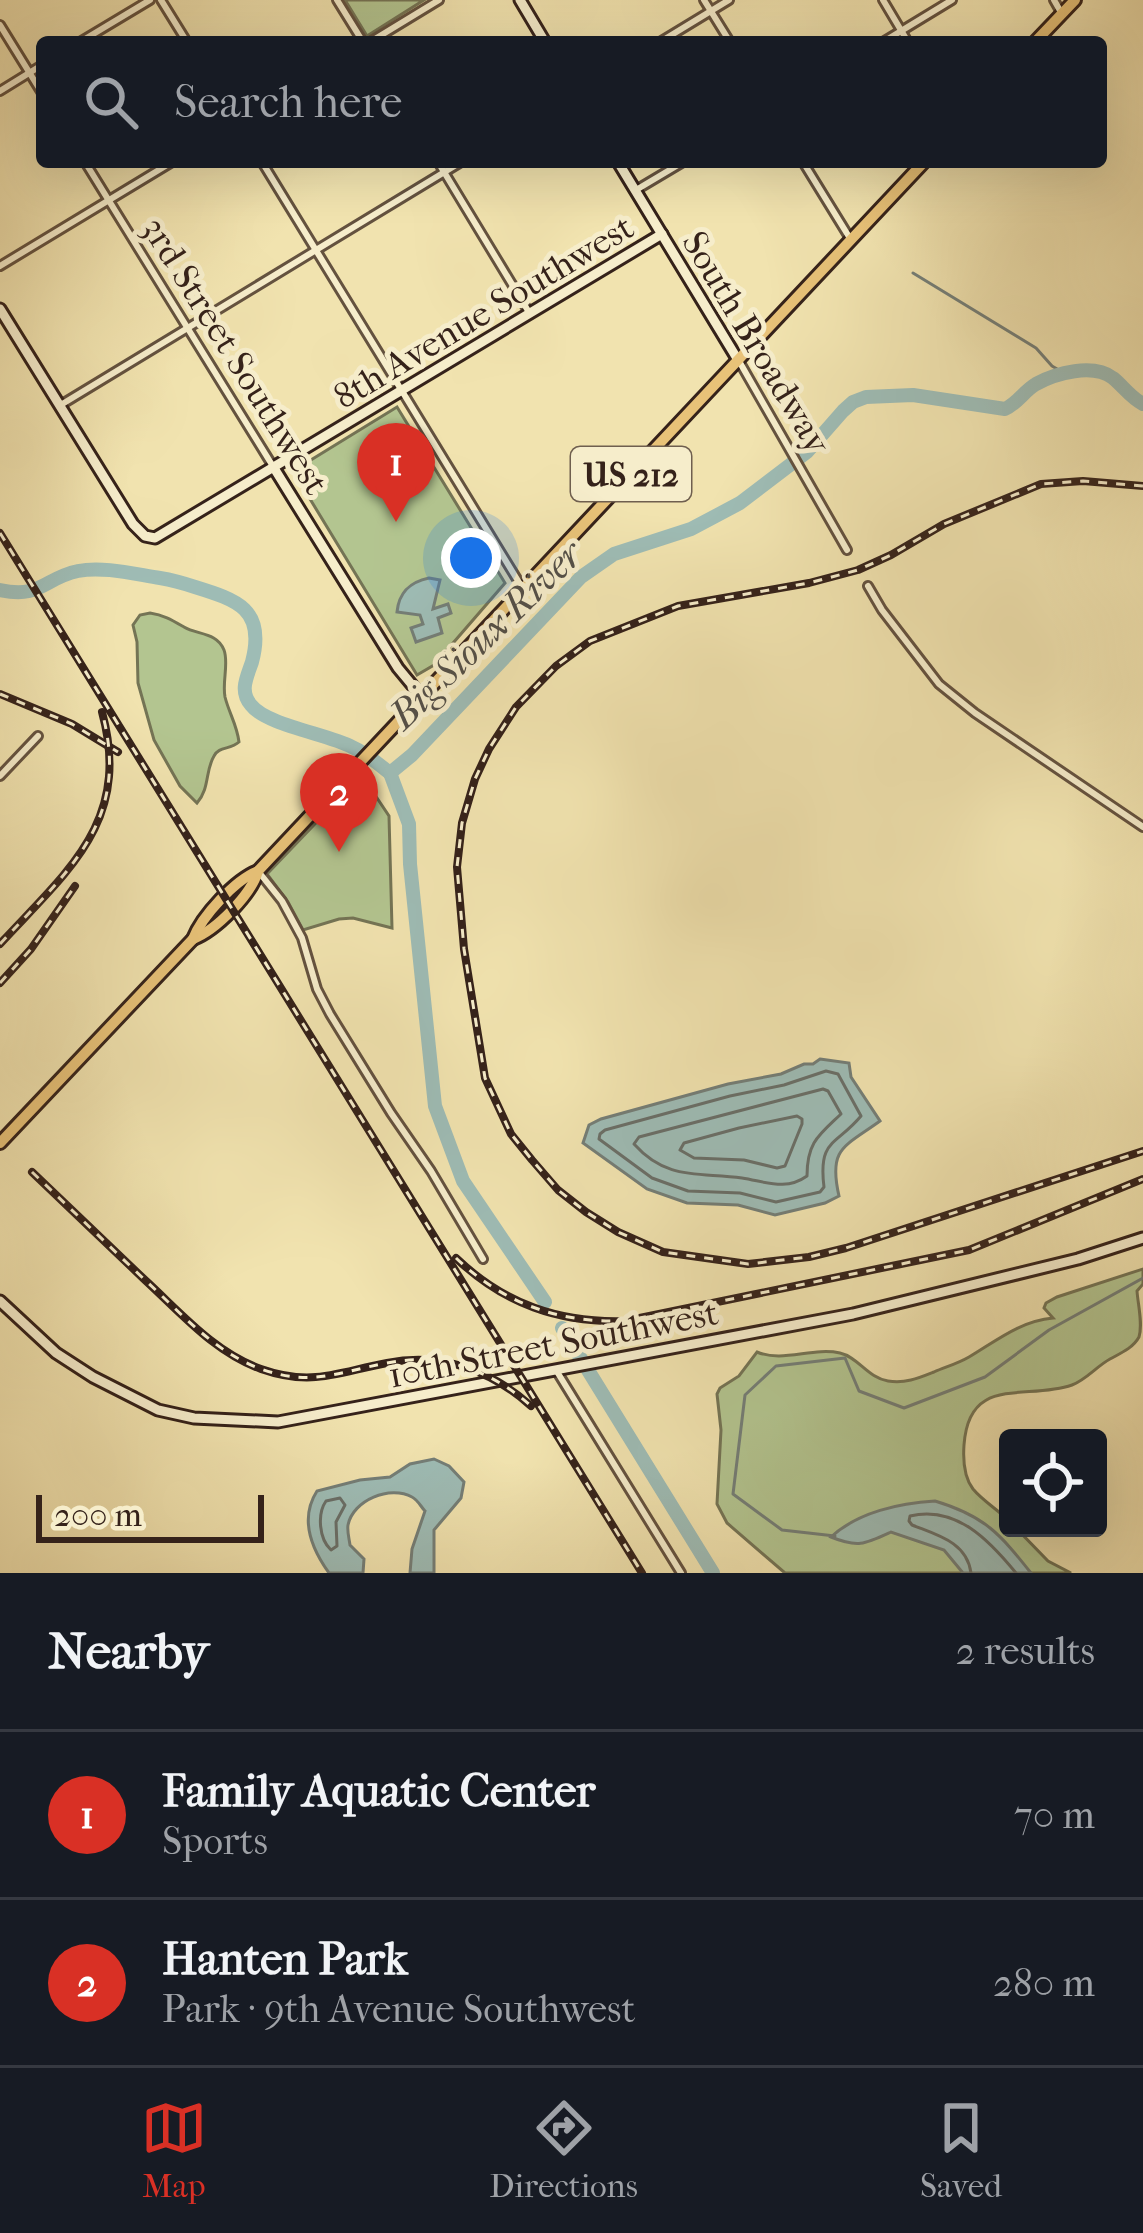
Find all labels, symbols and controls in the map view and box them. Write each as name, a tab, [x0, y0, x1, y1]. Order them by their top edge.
search box	[36, 36, 1107, 168]
icon: search	[78, 69, 144, 135]
text: Search here	[174, 76, 402, 129]
street label: 8th Avenue Southwest	[326, 206, 641, 418]
street label: 3rd Street Southwest	[133, 209, 338, 502]
street label: South Broadway	[673, 224, 840, 463]
pin: 1	[357, 423, 435, 522]
road number: US 212	[571, 447, 691, 501]
your location	[441, 528, 501, 588]
water label: Big Sioux River	[378, 530, 593, 740]
pin: 2	[300, 753, 378, 852]
street label: 10th Street Southwest	[385, 1291, 722, 1397]
map controls	[999, 1429, 1107, 1537]
button: locate	[999, 1429, 1107, 1537]
scale bar	[36, 1489, 264, 1542]
text: 200 m	[54, 1496, 142, 1535]
text: Nearby	[48, 1621, 209, 1681]
text: 2 results	[956, 1628, 1095, 1674]
text: Family Aquatic Center	[162, 1765, 595, 1818]
text: 1	[80, 1792, 94, 1838]
text: 70 m	[1014, 1792, 1095, 1838]
text: Sports	[162, 1818, 268, 1864]
text: Hanten Park	[162, 1933, 408, 1986]
text: 2	[77, 1960, 97, 2006]
text: 280 m	[993, 1960, 1095, 2006]
text: Park · 9th Avenue Southwest	[162, 1986, 635, 2032]
tab: Map	[141, 2095, 207, 2206]
tab: Directions	[489, 2095, 638, 2206]
tab: Saved	[920, 2095, 1002, 2206]

